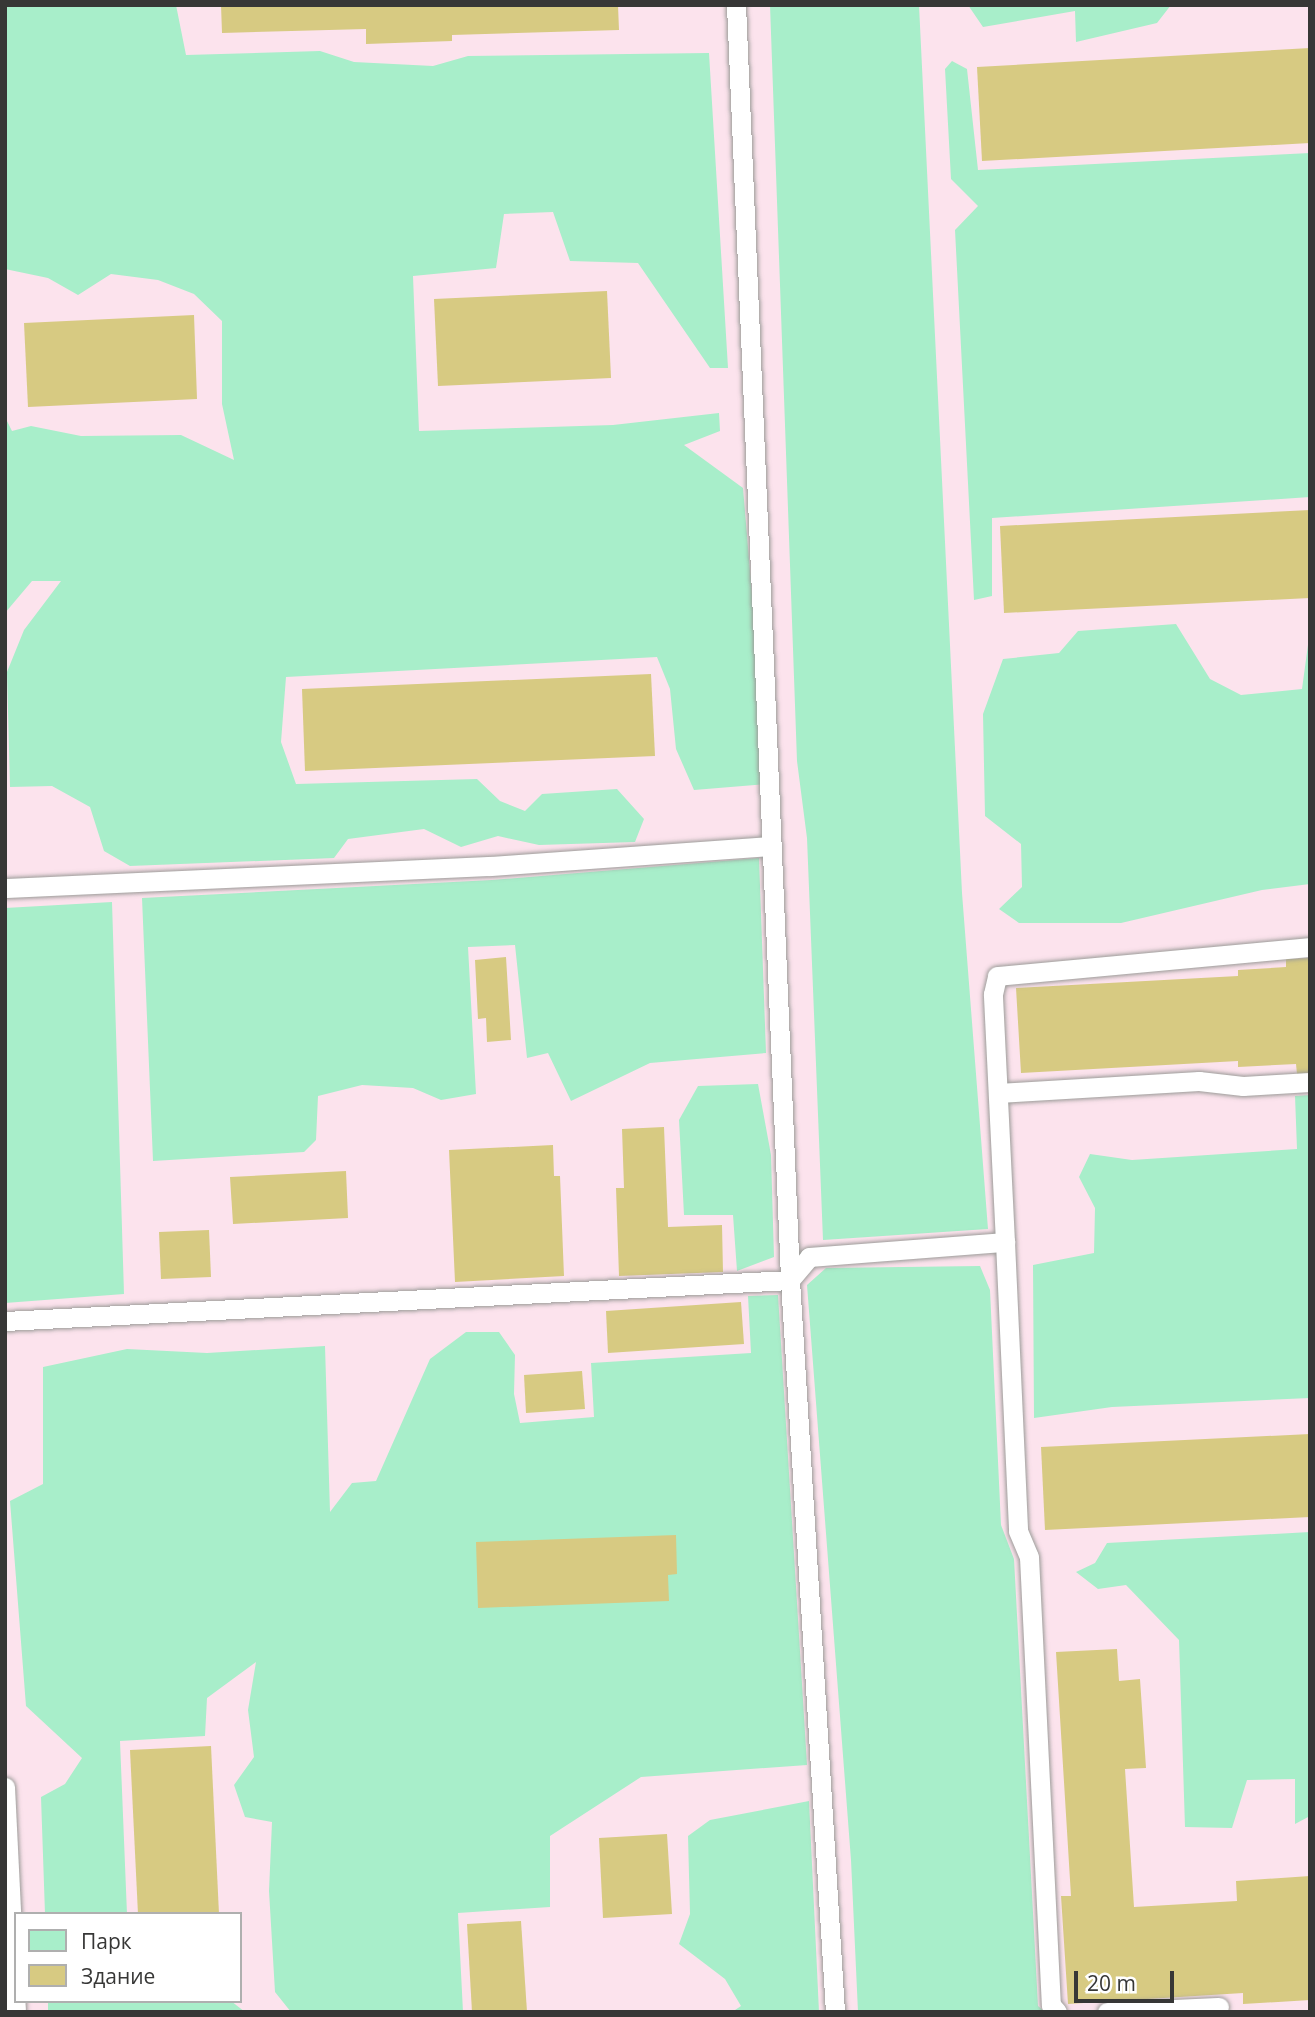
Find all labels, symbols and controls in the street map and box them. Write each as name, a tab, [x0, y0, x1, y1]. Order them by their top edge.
legend	[14, 1912, 242, 2003]
text: Парк	[81, 1927, 132, 1955]
scale bar	[1077, 1958, 1177, 2002]
text: Здание	[81, 1962, 155, 1990]
text: 20 m	[1087, 1969, 1136, 1997]

